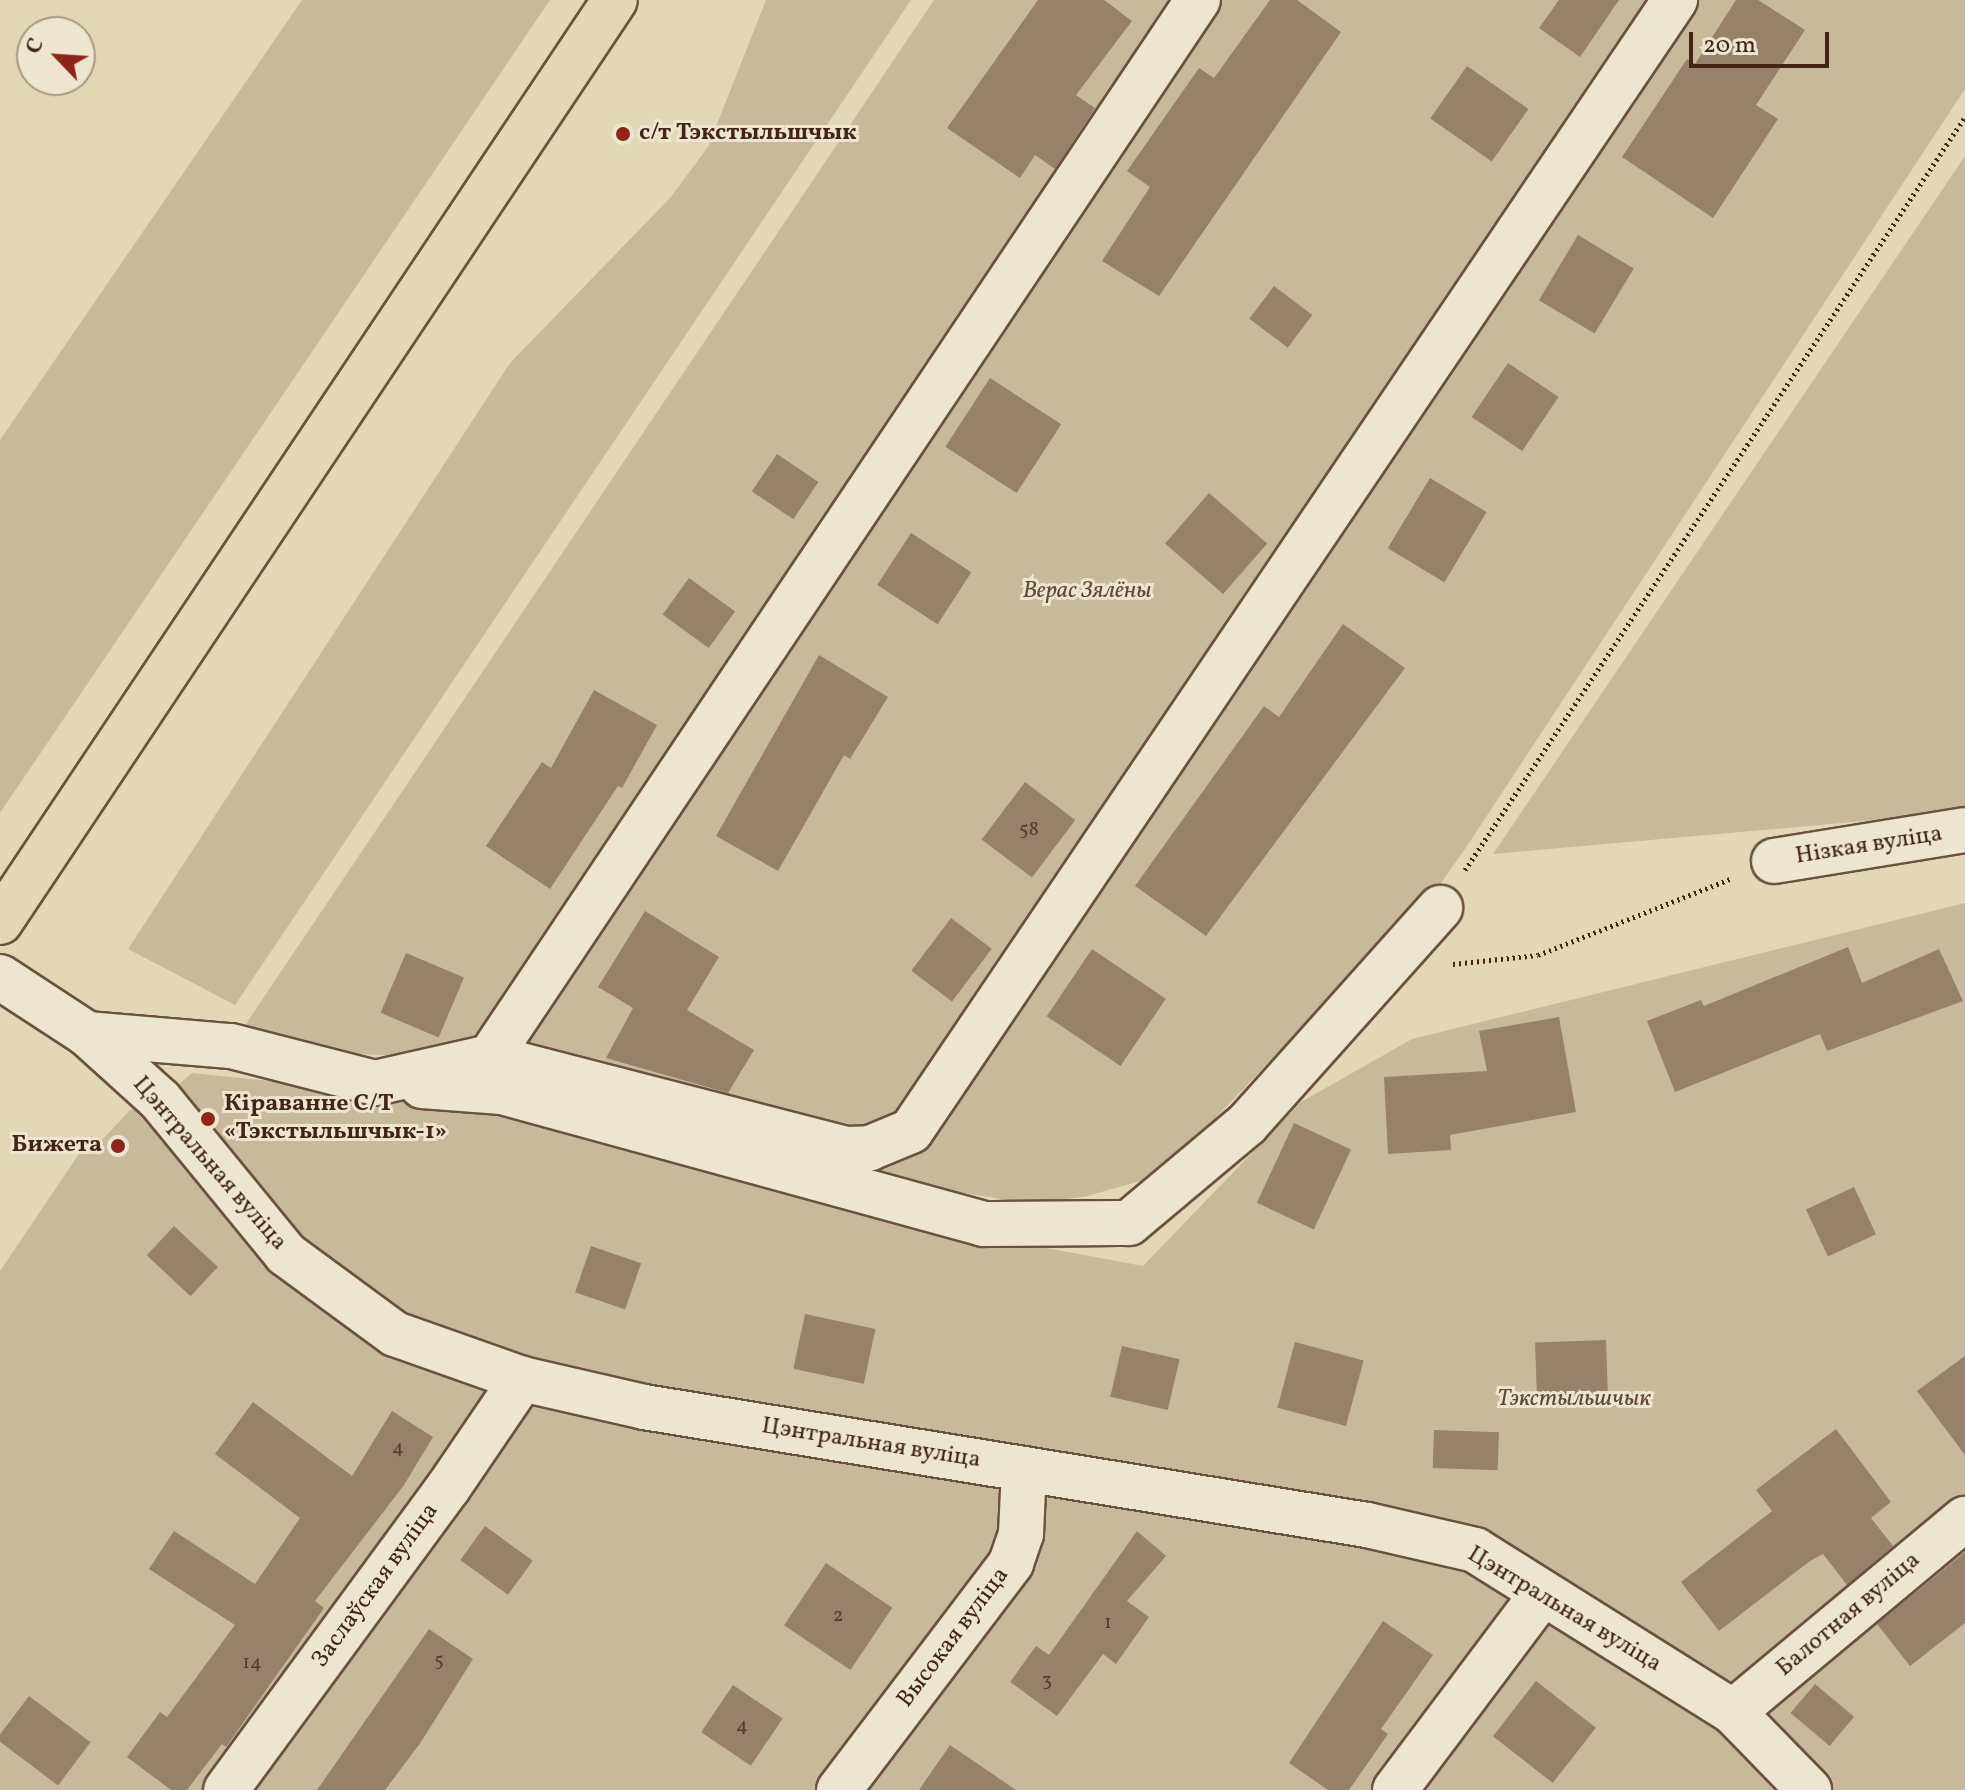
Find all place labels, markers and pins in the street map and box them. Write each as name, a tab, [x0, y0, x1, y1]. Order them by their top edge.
place label: с/т Тэкстыльшчык	[639, 120, 857, 148]
marker: с/т Тэкстыльшчык	[614, 125, 632, 143]
place label: Кіраванне С/Т «Тэкстыльшчык-1»	[224, 1091, 447, 1147]
marker: Кіраванне С/Т «Тэкстыльшчык-1»	[199, 1110, 217, 1128]
place label: Бижета	[12, 1132, 102, 1160]
marker: Бижета	[109, 1137, 127, 1155]

